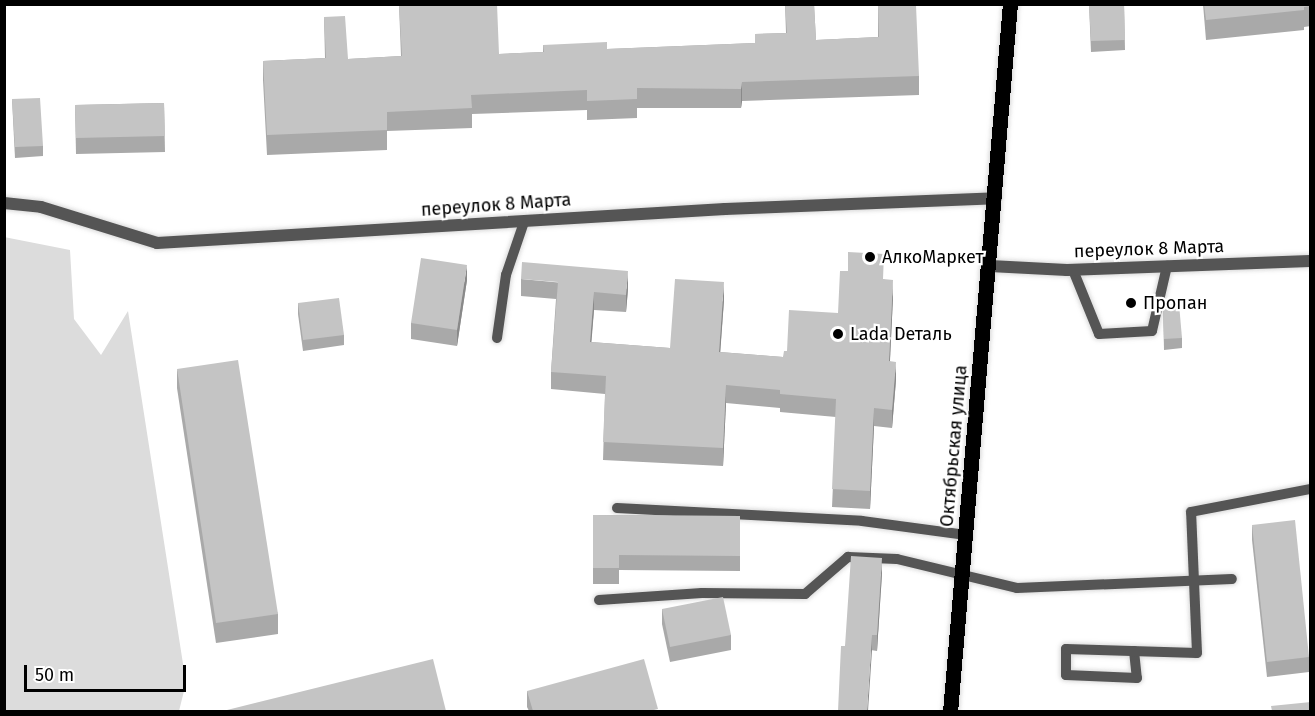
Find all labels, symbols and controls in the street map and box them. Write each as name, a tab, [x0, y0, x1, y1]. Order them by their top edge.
street label: переулок 8 Марта	[420, 189, 572, 221]
street label: переулок 8 Марта	[1073, 236, 1225, 262]
place label: АлкоМаркет	[882, 246, 984, 268]
marker: АлкоМаркет	[863, 250, 877, 264]
place label: Пропан	[1143, 292, 1207, 314]
marker: Пропан	[1124, 296, 1138, 310]
place label: Lada Dеталь	[850, 323, 952, 345]
marker: Lada Dеталь	[831, 327, 845, 341]
street label: Октябрьская улица	[936, 364, 972, 528]
scale bar	[27, 653, 189, 691]
text: 50 m	[35, 664, 74, 686]

